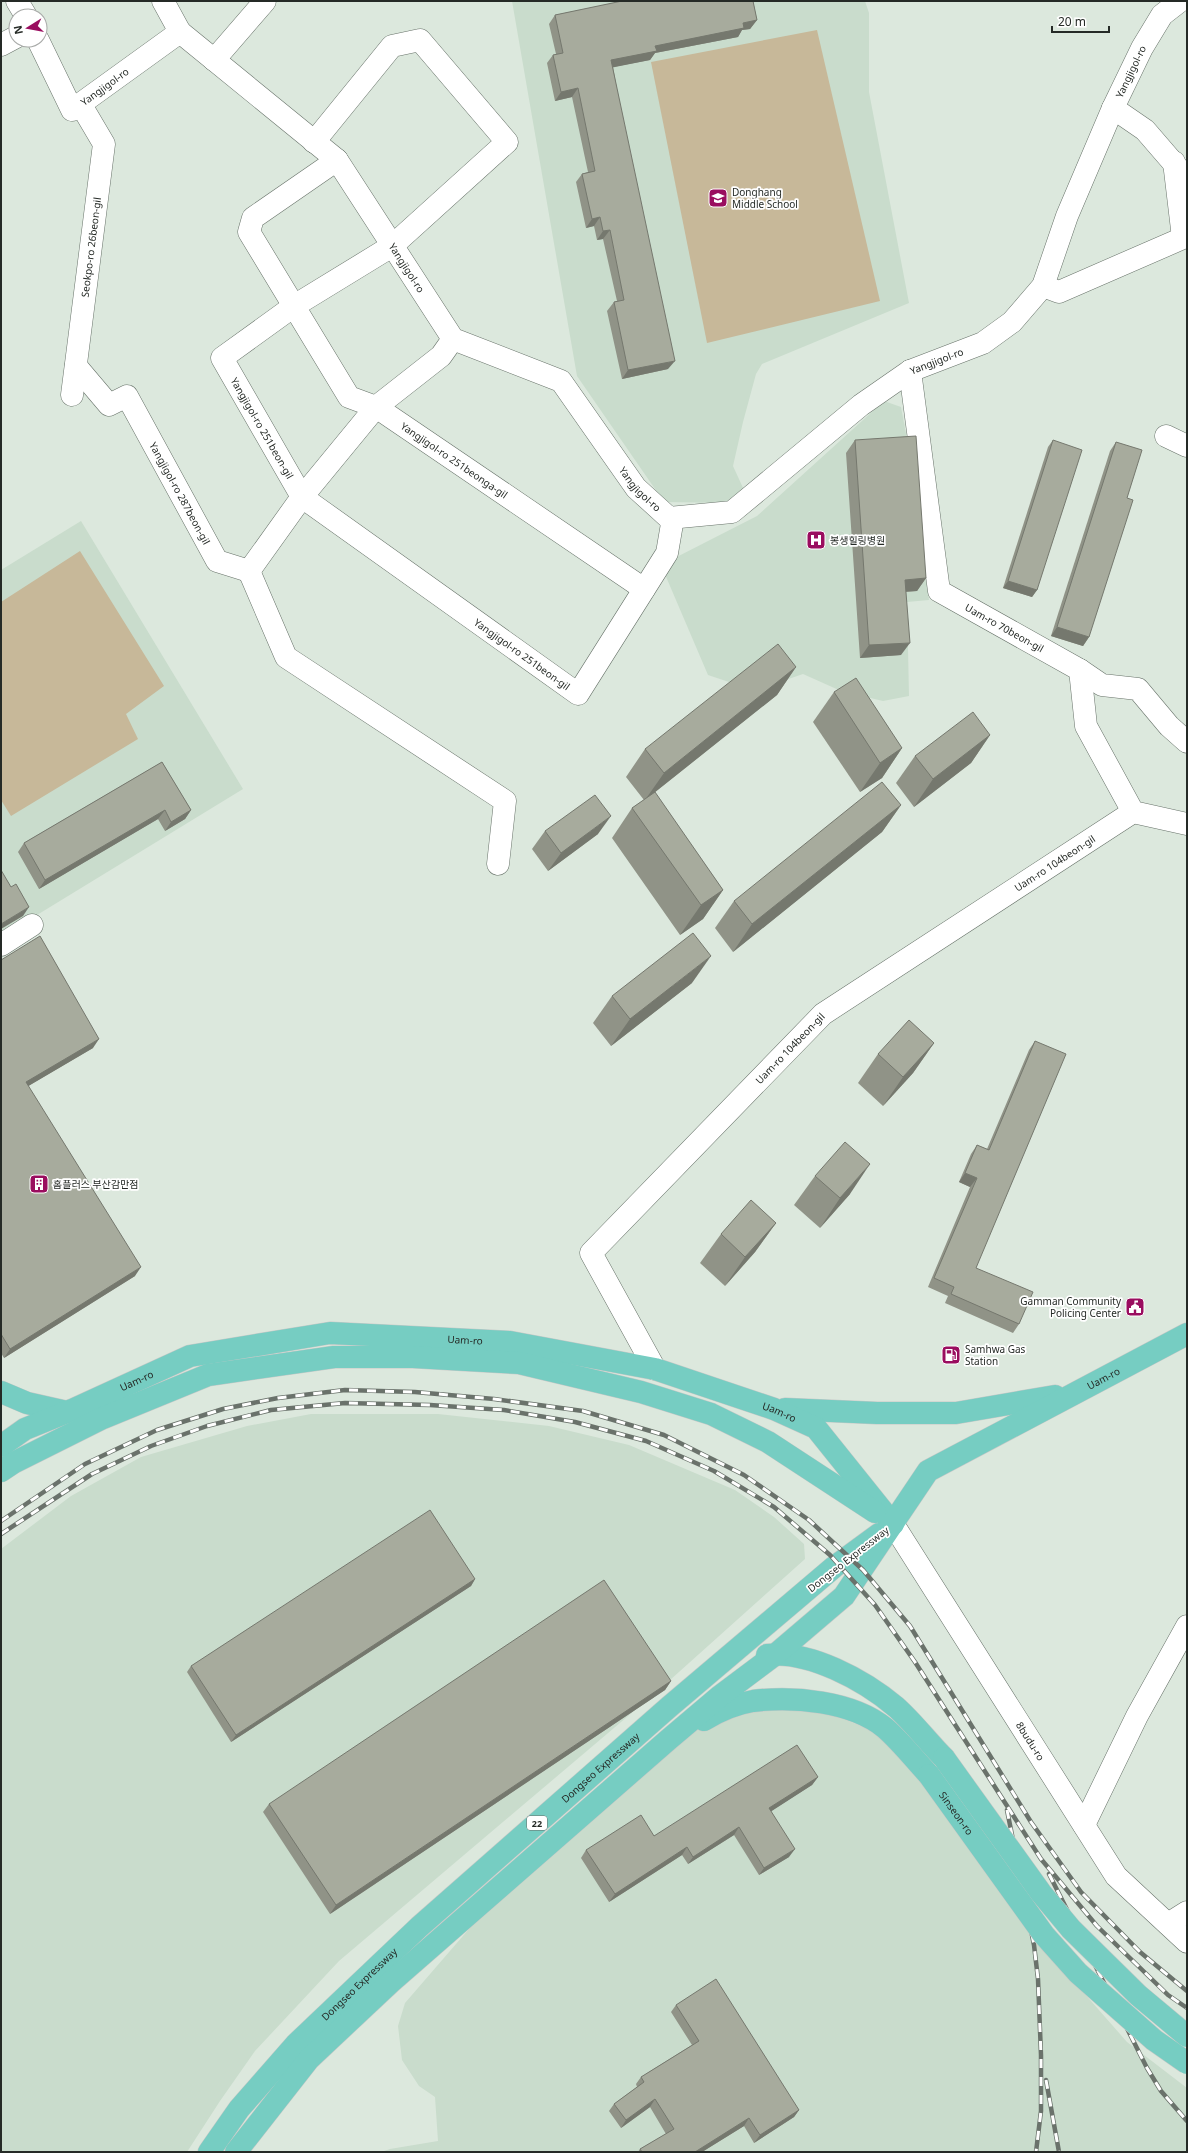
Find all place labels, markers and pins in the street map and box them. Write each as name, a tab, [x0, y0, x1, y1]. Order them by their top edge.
place label: Donghang Middle School	[732, 185, 798, 211]
school or university icon: Donghang Middle School	[707, 187, 729, 209]
hospital icon: 봉생힐링병원	[805, 529, 827, 551]
place label: 봉생힐링병원	[830, 533, 885, 547]
building icon: 홈플러스 부산감만점	[28, 1173, 50, 1195]
place label: 홈플러스 부산감만점	[53, 1177, 138, 1191]
place label: Gamman Community Policing Center	[1020, 1294, 1122, 1320]
public building icon: Gamman Community Policing Center	[1124, 1296, 1146, 1318]
place label: Samhwa Gas Station	[965, 1342, 1026, 1368]
fuel station icon: Samhwa Gas Station	[940, 1344, 962, 1366]

